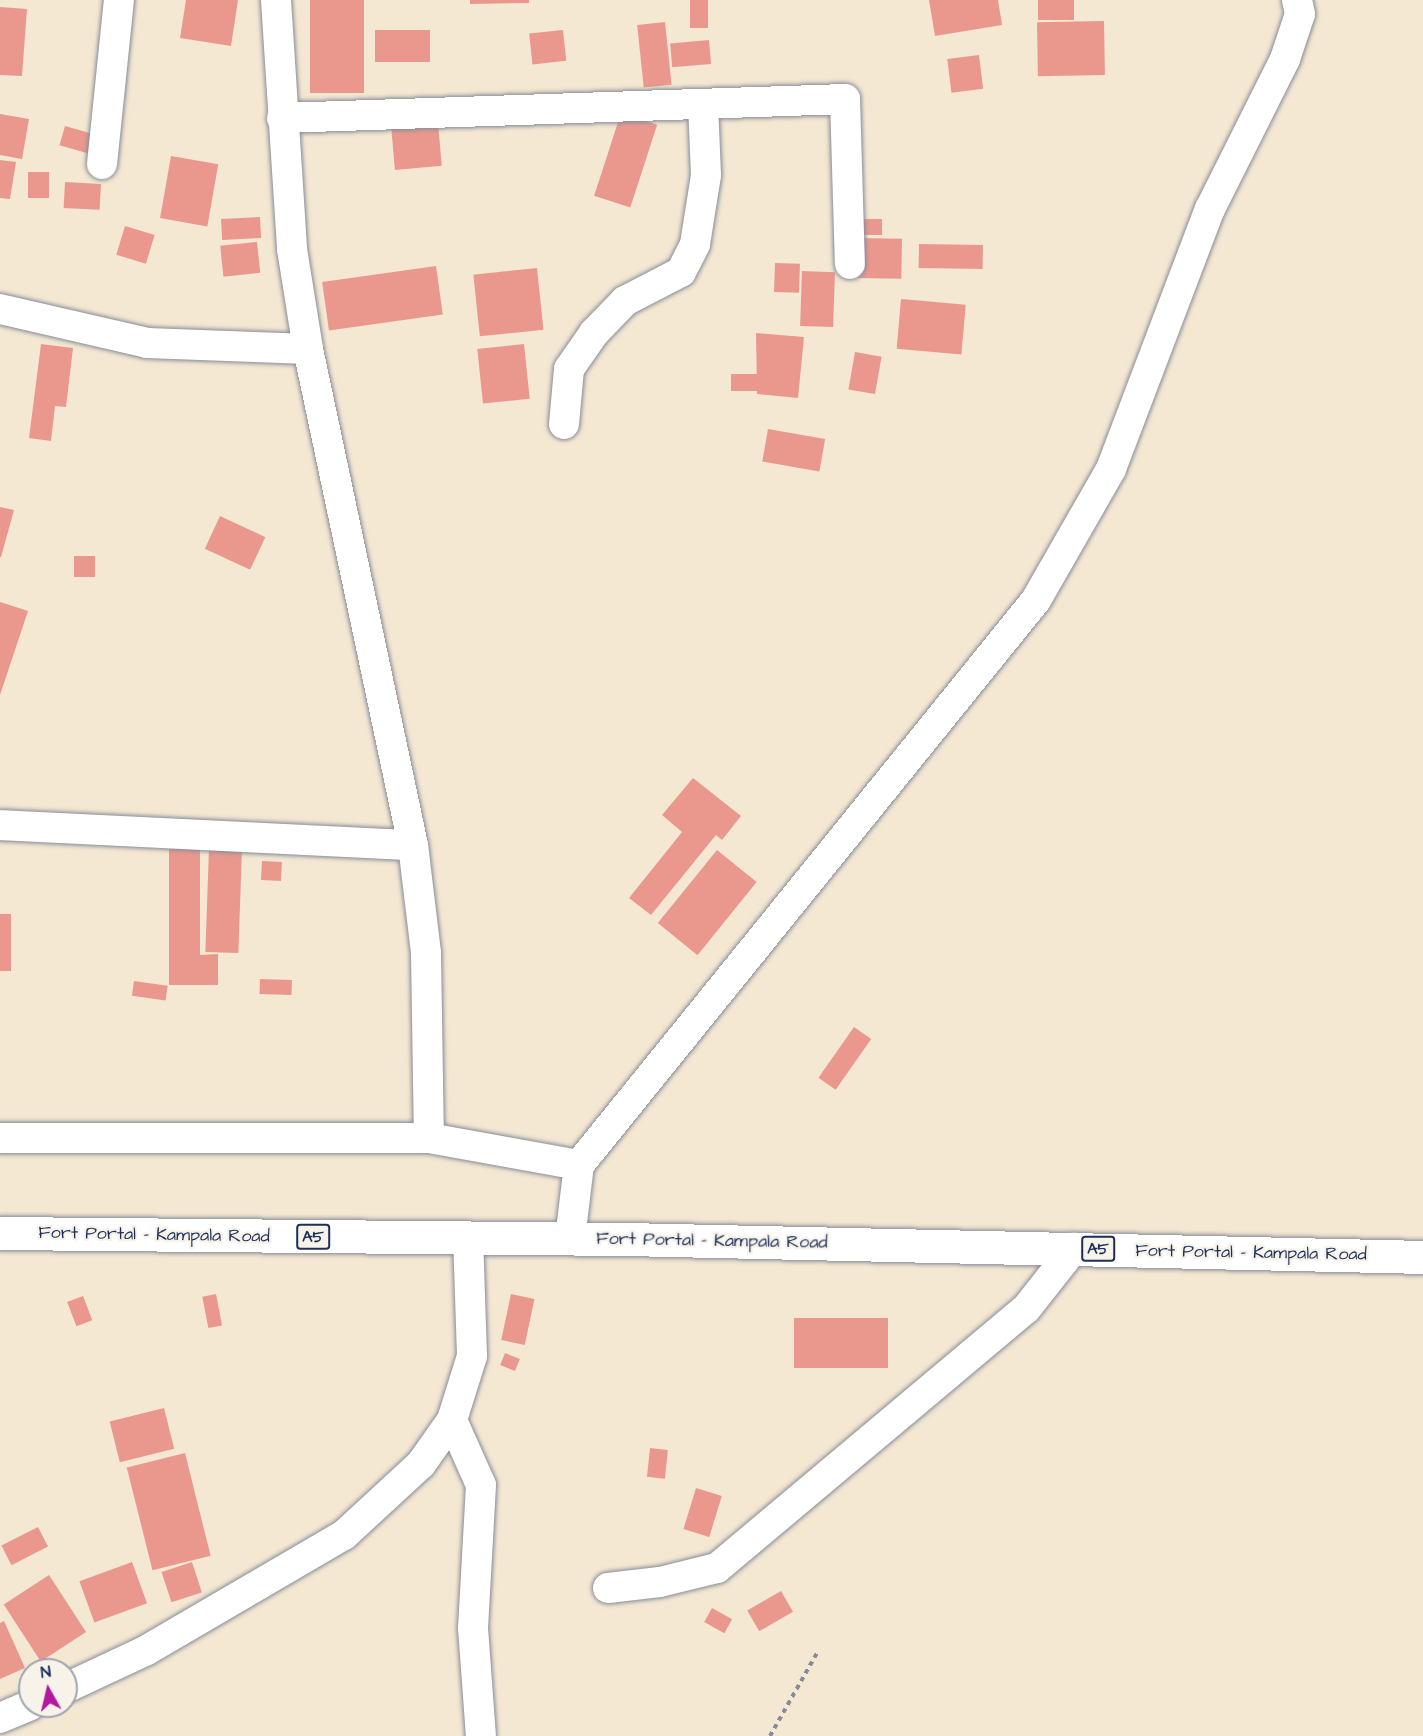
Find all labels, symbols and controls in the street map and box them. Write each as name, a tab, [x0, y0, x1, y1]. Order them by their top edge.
street label: Fort Portal - Kampala Road	[38, 1222, 270, 1248]
road number: A5	[295, 1224, 331, 1250]
street label: Fort Portal - Kampala Road	[596, 1228, 828, 1254]
road number: A5	[1080, 1236, 1116, 1262]
street label: Fort Portal - Kampala Road	[1135, 1240, 1367, 1266]
north arrow	[18, 1658, 78, 1718]
text: N	[39, 1661, 52, 1684]

